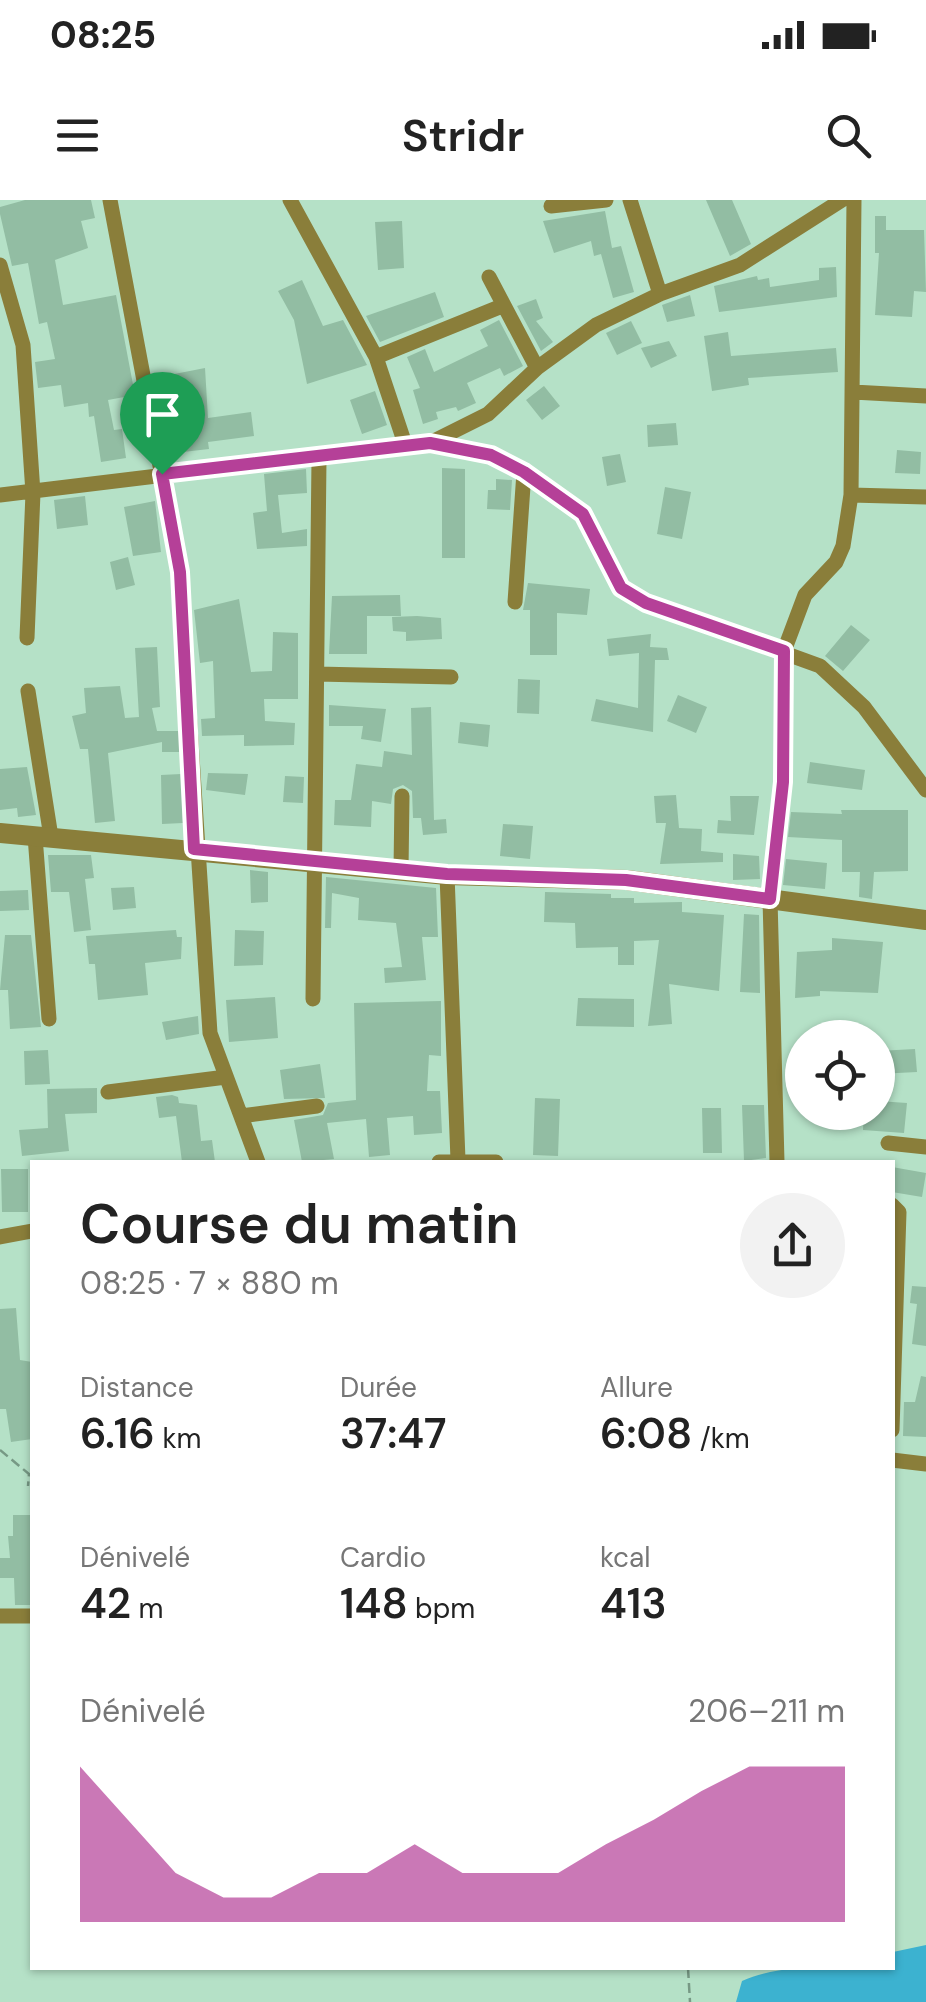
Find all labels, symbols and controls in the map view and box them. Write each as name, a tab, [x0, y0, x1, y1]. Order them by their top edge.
text: 08:25	[50, 10, 156, 60]
text: Stridr	[402, 106, 524, 165]
icon: menu	[50, 108, 105, 163]
icon: search	[821, 108, 876, 163]
pin	[120, 372, 205, 475]
icon: arrive	[135, 387, 190, 442]
map controls	[785, 1020, 895, 1130]
button: locate	[785, 1020, 895, 1130]
text: Course du matin	[80, 1188, 518, 1260]
button: share	[740, 1193, 845, 1298]
text: 08:25 · 7 × 880 m	[80, 1262, 339, 1304]
text: Distance	[80, 1369, 194, 1406]
text: Durée	[340, 1369, 417, 1406]
text: Allure	[600, 1369, 673, 1406]
text: 6.16	[80, 1406, 155, 1461]
text: 37:47	[340, 1406, 447, 1461]
text: 6:08	[600, 1406, 692, 1461]
text: km	[155, 1420, 201, 1457]
text: /km	[692, 1420, 750, 1457]
text: Dénivelé	[80, 1539, 190, 1576]
text: Cardio	[340, 1539, 426, 1576]
text: kcal	[600, 1539, 651, 1576]
text: 42	[80, 1576, 131, 1631]
text: 148	[340, 1576, 408, 1631]
text: 413	[600, 1576, 667, 1631]
text: m	[131, 1590, 163, 1627]
text: bpm	[408, 1590, 475, 1627]
text: Dénivelé	[80, 1690, 206, 1732]
text: 206–211 m	[688, 1690, 845, 1732]

